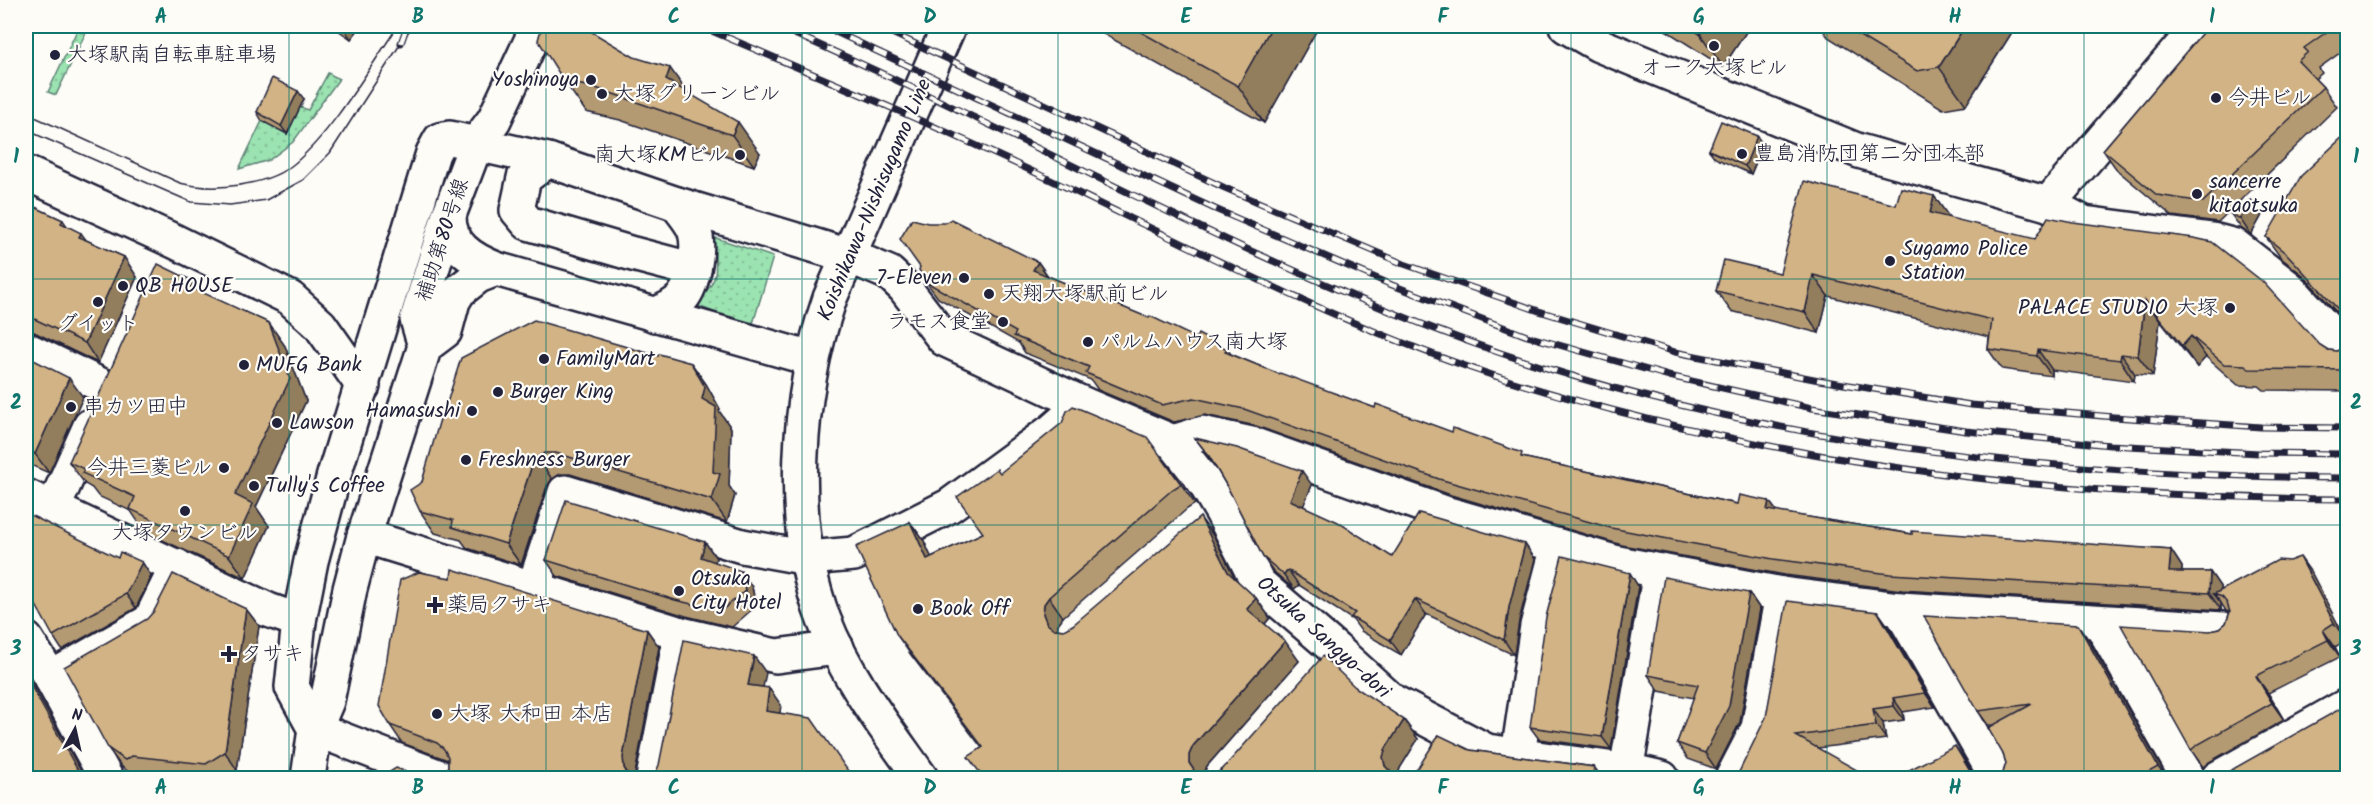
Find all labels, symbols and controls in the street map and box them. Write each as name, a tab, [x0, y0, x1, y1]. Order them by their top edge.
text: A	[155, 2, 167, 34]
text: B	[412, 2, 424, 34]
text: C	[668, 2, 680, 34]
text: D	[923, 2, 937, 34]
text: E	[1180, 2, 1192, 34]
text: F	[1438, 2, 1450, 34]
text: G	[1693, 2, 1705, 34]
text: H	[1948, 2, 1962, 34]
text: I	[2209, 2, 2215, 34]
place label: 大塚駅南自転車駐車場	[67, 39, 277, 72]
marker: オーク大塚ビル	[1707, 39, 1721, 53]
marker: 大塚駅南自転車駐車場	[48, 48, 62, 62]
place label: オーク大塚ビル	[1641, 52, 1787, 85]
place label: Yoshinoya	[492, 64, 579, 97]
marker: Yoshinoya	[584, 73, 598, 87]
street label: Koishikawa-Nishisugamo Line	[809, 73, 941, 326]
place label: 大塚グリーンビル	[614, 78, 780, 111]
place label: 今井ビル	[2228, 82, 2312, 115]
marker: 大塚グリーンビル	[595, 87, 609, 101]
marker: 今井ビル	[2209, 91, 2223, 105]
place label: 豊島消防団第二分団本部	[1754, 138, 1985, 171]
place label: 南大塚KMビル	[594, 139, 728, 172]
text: 1	[13, 142, 19, 174]
text: 1	[2353, 142, 2359, 174]
marker: 豊島消防団第二分団本部	[1735, 147, 1749, 161]
marker: 南大塚KMビル	[733, 148, 747, 162]
place label: sancerre kitaotsuka	[2209, 166, 2298, 223]
street label: 補助第80号線	[408, 174, 478, 306]
marker: sancerre kitaotsuka	[2190, 187, 2204, 201]
place label: Sugamo Police Station	[1902, 233, 2028, 290]
marker: Sugamo Police Station	[1883, 254, 1897, 268]
place label: 7-Eleven	[876, 262, 952, 295]
place label: QB HOUSE	[135, 270, 234, 303]
marker: 7-Eleven	[957, 271, 971, 285]
place label: 天翔大塚駅前ビル	[1001, 278, 1169, 311]
marker: QB HOUSE	[116, 279, 130, 293]
marker: 天翔大塚駅前ビル	[982, 287, 996, 301]
place label: PALACE STUDIO 大塚	[2018, 292, 2218, 325]
marker: グイット	[91, 295, 105, 309]
marker: PALACE STUDIO 大塚	[2223, 301, 2237, 315]
place label: ラモス食堂	[886, 306, 991, 339]
place label: グイット	[57, 308, 139, 341]
marker: ラモス食堂	[996, 315, 1010, 329]
place label: パルムハウス南大塚	[1100, 326, 1288, 359]
marker: パルムハウス南大塚	[1081, 335, 1095, 349]
place label: FamilyMart	[556, 343, 656, 376]
place label: MUFG Bank	[256, 349, 362, 382]
marker: FamilyMart	[537, 352, 551, 366]
marker: MUFG Bank	[237, 358, 251, 372]
place label: Burger King	[510, 376, 614, 409]
marker: Burger King	[491, 385, 505, 399]
text: 2	[10, 388, 22, 420]
text: 2	[2350, 388, 2362, 420]
place label: 串カツ田中	[83, 391, 188, 424]
place label: Hamasushi	[365, 395, 461, 428]
marker: 串カツ田中	[64, 400, 78, 414]
marker: Hamasushi	[465, 404, 479, 418]
place label: Lawson	[289, 407, 354, 440]
marker: Lawson	[270, 416, 284, 430]
place label: Freshness Burger	[478, 444, 630, 477]
place label: 今井三菱ビル	[86, 452, 212, 485]
marker: Freshness Burger	[459, 453, 473, 467]
marker: 今井三菱ビル	[217, 461, 231, 475]
place label: Tully's Coffee	[266, 470, 385, 503]
marker: Tully's Coffee	[247, 479, 261, 493]
marker: 大塚タウンビル	[178, 504, 192, 518]
place label: 大塚タウンビル	[112, 517, 258, 550]
place label: Otsuka City Hotel	[691, 563, 781, 620]
street label: Otsuka Sangyo-dori	[1248, 568, 1398, 708]
marker: Otsuka City Hotel	[672, 584, 686, 598]
place label: 薬局クサキ	[447, 589, 552, 622]
place label: Book Off	[930, 593, 1011, 626]
marker: 薬局クサキ	[428, 598, 442, 612]
marker: Book Off	[911, 602, 925, 616]
text: 3	[10, 634, 22, 666]
text: 3	[2350, 634, 2362, 666]
place label: タサキ	[241, 638, 304, 671]
marker: タサキ	[222, 647, 236, 661]
place label: 大塚 大和田 本店	[449, 698, 613, 731]
north arrow	[45, 699, 105, 759]
text: N	[70, 703, 84, 729]
marker: 大塚 大和田 本店	[430, 707, 444, 721]
text: A	[155, 773, 167, 804]
text: B	[412, 773, 424, 804]
text: C	[668, 773, 680, 804]
text: D	[923, 773, 937, 804]
text: E	[1180, 773, 1192, 804]
text: F	[1438, 773, 1450, 804]
text: G	[1693, 773, 1705, 804]
text: H	[1948, 773, 1962, 804]
text: I	[2209, 773, 2215, 804]

